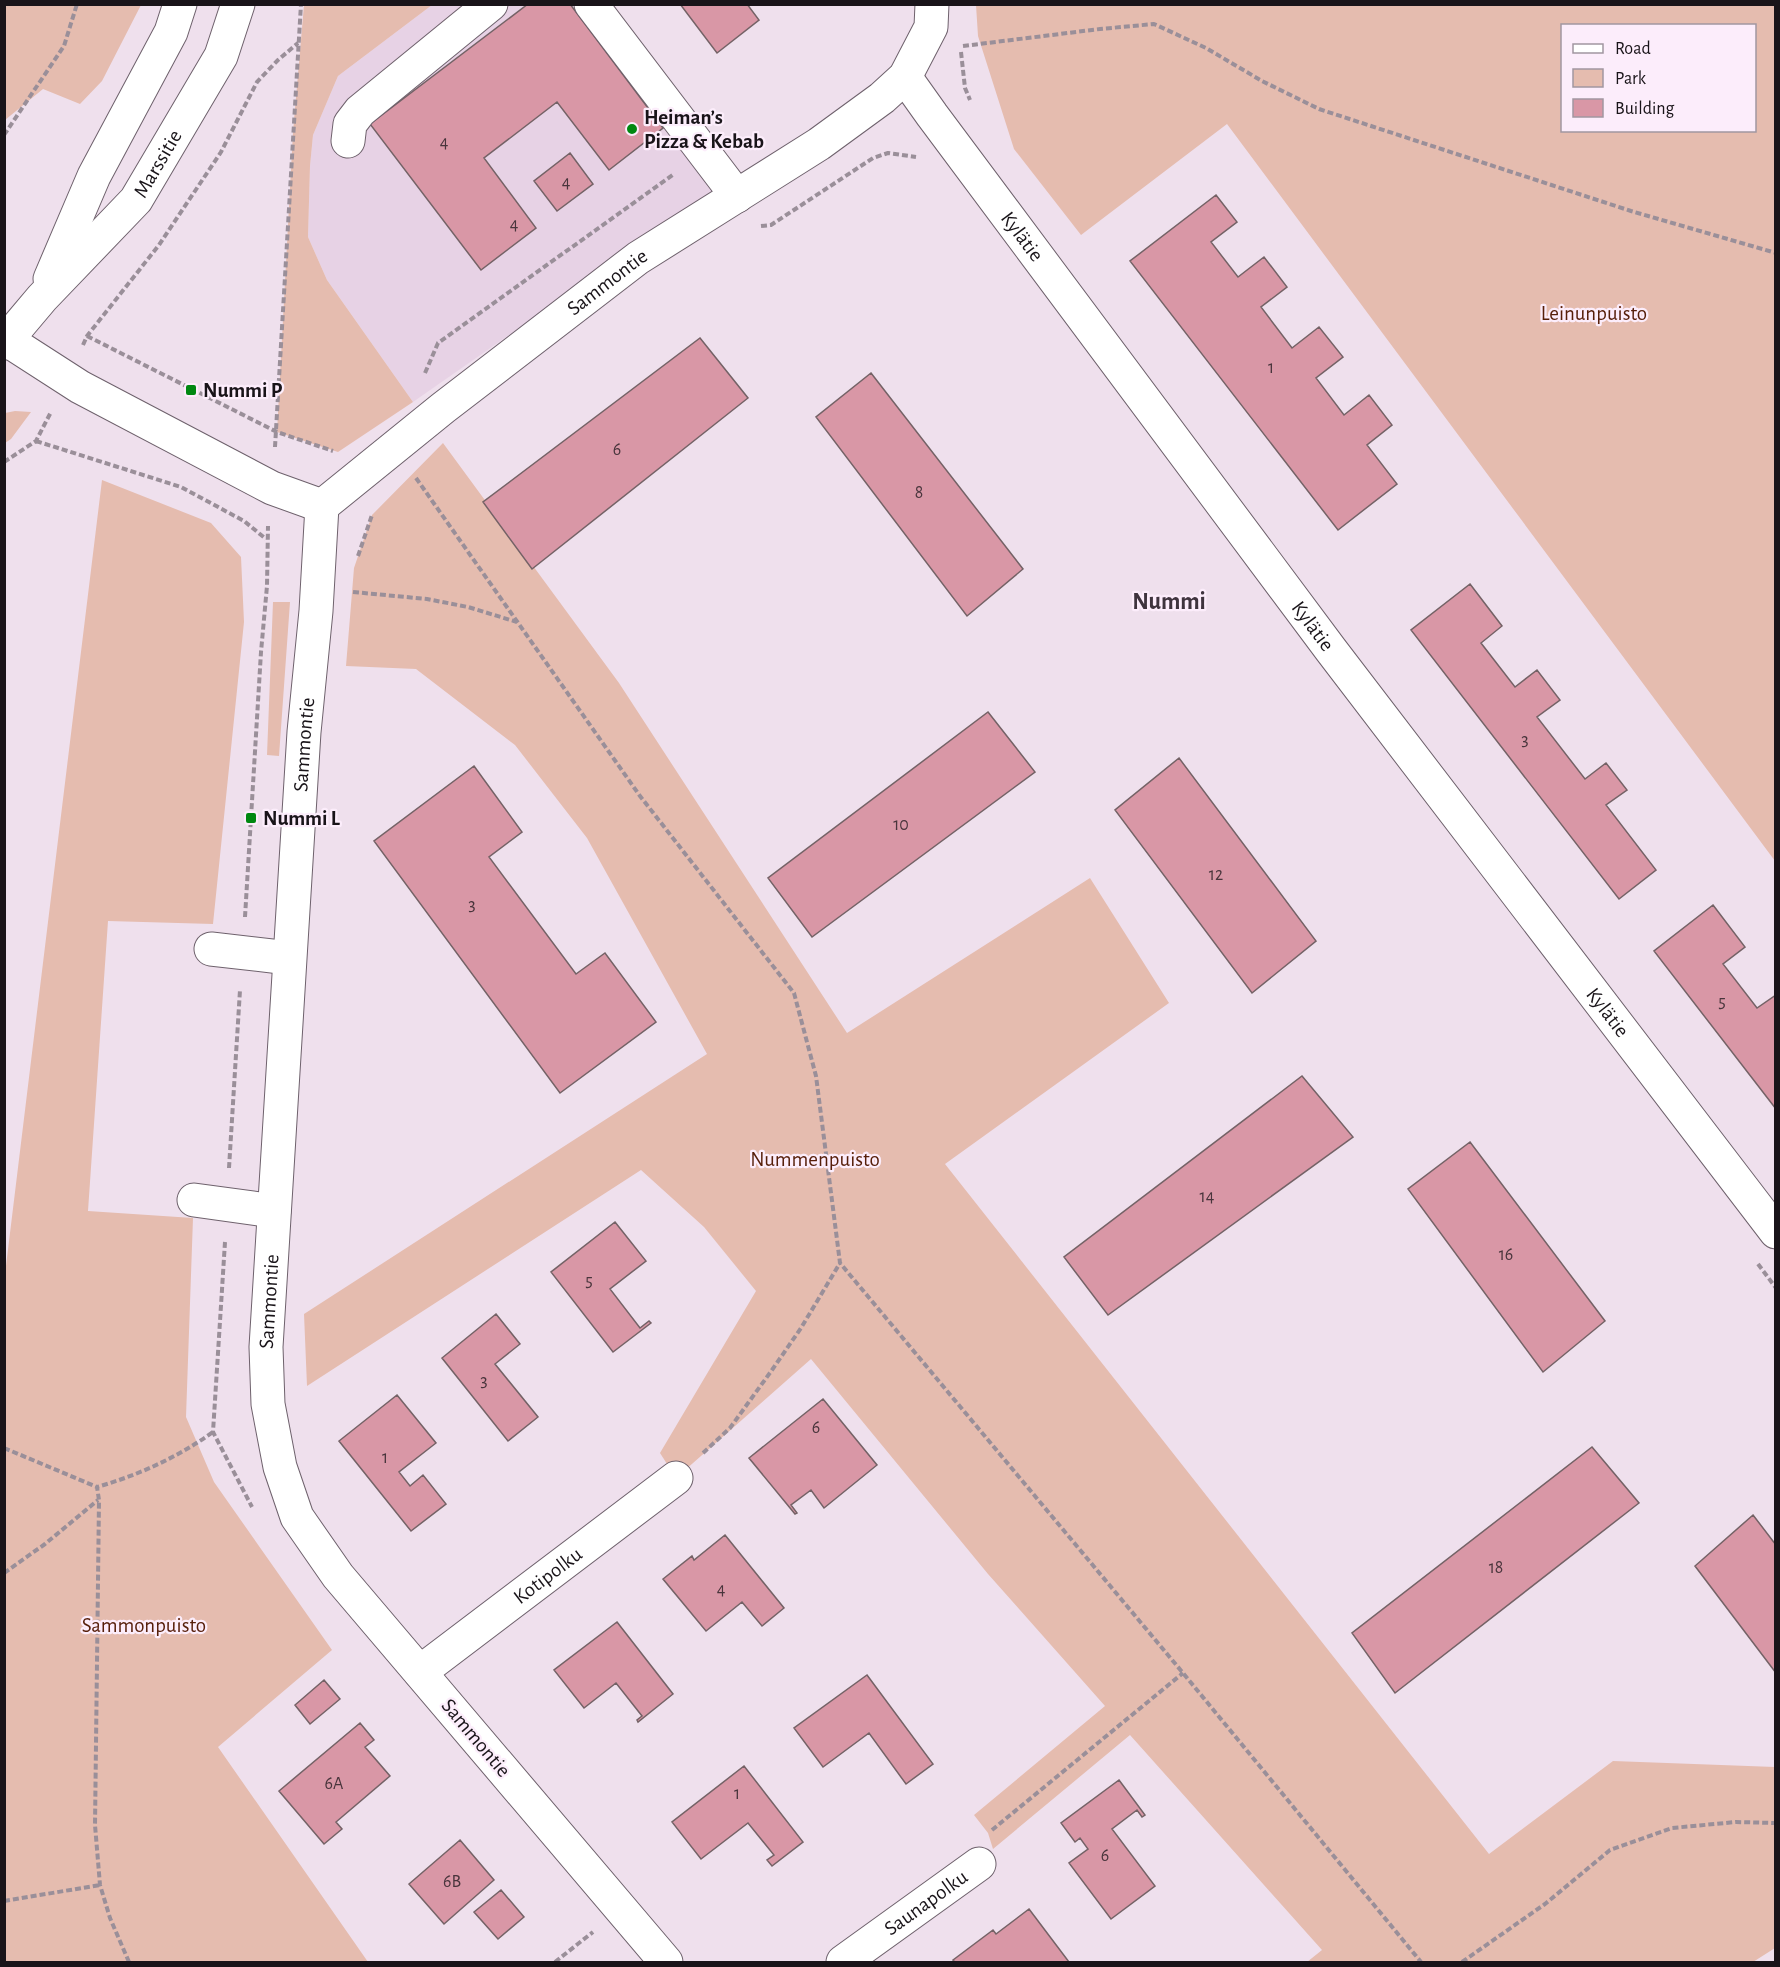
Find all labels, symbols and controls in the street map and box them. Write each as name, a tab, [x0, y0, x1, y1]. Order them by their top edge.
legend	[1561, 24, 1756, 132]
text: Road	[1615, 40, 1651, 58]
text: Park	[1615, 70, 1647, 88]
text: Building	[1615, 100, 1675, 118]
place label: Heiman’s Pizza & Kebab	[644, 107, 764, 152]
marker: Heiman’s Pizza & Kebab	[625, 122, 639, 136]
street label: Marssitie	[129, 126, 186, 201]
house number: 4	[440, 134, 449, 152]
house number: 4	[562, 174, 571, 192]
street label: Kylätie	[997, 208, 1048, 265]
house number: 4	[510, 216, 519, 234]
street label: Sammontie	[563, 245, 651, 319]
park label: Leinunpuisto	[1541, 303, 1647, 324]
house number: 1	[1268, 359, 1274, 377]
place label: Nummi P	[203, 380, 283, 401]
marker: Nummi P	[184, 383, 198, 397]
house number: 6	[613, 441, 621, 459]
house number: 8	[915, 484, 923, 502]
district label: Nummi	[1132, 590, 1206, 614]
street label: Kylätie	[1288, 597, 1338, 655]
street label: Sammontie	[290, 696, 318, 792]
house number: 3	[1521, 731, 1529, 749]
place label: Nummi L	[263, 808, 341, 829]
marker: Nummi L	[244, 811, 258, 825]
house number: 10	[893, 816, 909, 834]
house number: 12	[1209, 866, 1223, 884]
house number: 3	[468, 896, 476, 914]
street label: Kylätie	[1583, 984, 1633, 1041]
house number: 5	[1718, 993, 1726, 1011]
park label: Nummenpuisto	[750, 1149, 880, 1170]
house number: 14	[1200, 1188, 1215, 1206]
house number: 16	[1499, 1246, 1513, 1264]
street label: Sammontie	[255, 1253, 282, 1349]
house number: 5	[585, 1272, 593, 1290]
house number: 3	[480, 1372, 488, 1390]
house number: 6	[812, 1419, 820, 1437]
house number: 1	[382, 1449, 388, 1467]
street label: Kotipolku	[509, 1543, 586, 1608]
house number: 18	[1489, 1559, 1503, 1577]
house number: 4	[717, 1581, 726, 1599]
park label: Sammonpuisto	[82, 1615, 206, 1636]
street label: Sammontie	[437, 1695, 515, 1781]
house number: 6A	[325, 1775, 344, 1793]
house number: 1	[734, 1785, 740, 1803]
house number: 6	[1101, 1847, 1109, 1865]
street label: Saunapolku	[880, 1865, 971, 1939]
house number: 6B	[443, 1873, 461, 1891]

